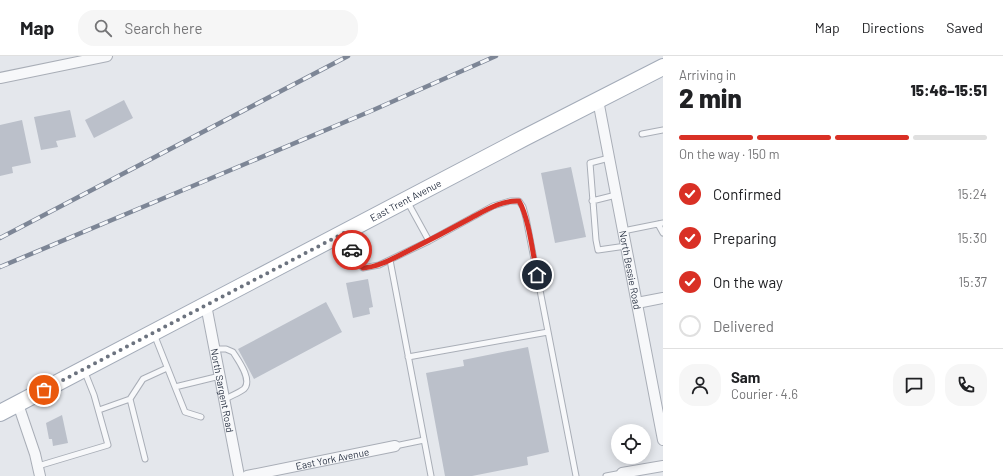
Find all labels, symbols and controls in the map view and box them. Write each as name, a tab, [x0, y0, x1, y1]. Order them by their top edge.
search box	[78, 10, 358, 46]
text: Map	[20, 16, 54, 39]
icon: search	[92, 17, 114, 39]
text: Search here	[124, 19, 202, 37]
text: Map	[815, 19, 840, 36]
text: Directions	[862, 19, 924, 36]
text: Saved	[946, 19, 983, 36]
text: Arriving in	[679, 67, 736, 83]
text: 15:46–15:51	[910, 81, 987, 99]
text: 2 min	[679, 82, 742, 113]
text: On the way · 150 m	[679, 146, 780, 162]
street label: East Trent Avenue	[368, 177, 443, 224]
icon: check	[679, 183, 701, 205]
text: Confirmed	[713, 185, 781, 203]
text: 15:24	[957, 186, 987, 202]
icon: check	[679, 227, 701, 249]
street label: North Bessie Road	[617, 229, 644, 310]
text: Preparing	[713, 229, 777, 247]
courier	[332, 230, 372, 270]
text: 15:30	[957, 230, 987, 246]
icon: car	[341, 239, 363, 261]
pin	[520, 258, 554, 292]
icon: home	[526, 264, 548, 286]
icon: check	[679, 271, 701, 293]
text: On the way	[713, 273, 783, 291]
text: 15:37	[959, 274, 987, 290]
text: Delivered	[713, 317, 774, 335]
street label: North Sargent Road	[209, 347, 236, 433]
button: person	[679, 364, 721, 406]
button: chat	[893, 364, 935, 406]
button: phone	[945, 364, 987, 406]
text: Sam	[731, 368, 760, 386]
pin	[27, 373, 61, 407]
icon: bag	[33, 379, 55, 401]
text: Courier · 4.6	[731, 386, 798, 402]
map controls	[611, 424, 651, 464]
button: locate	[611, 424, 651, 464]
street label: East York Avenue	[294, 445, 370, 472]

